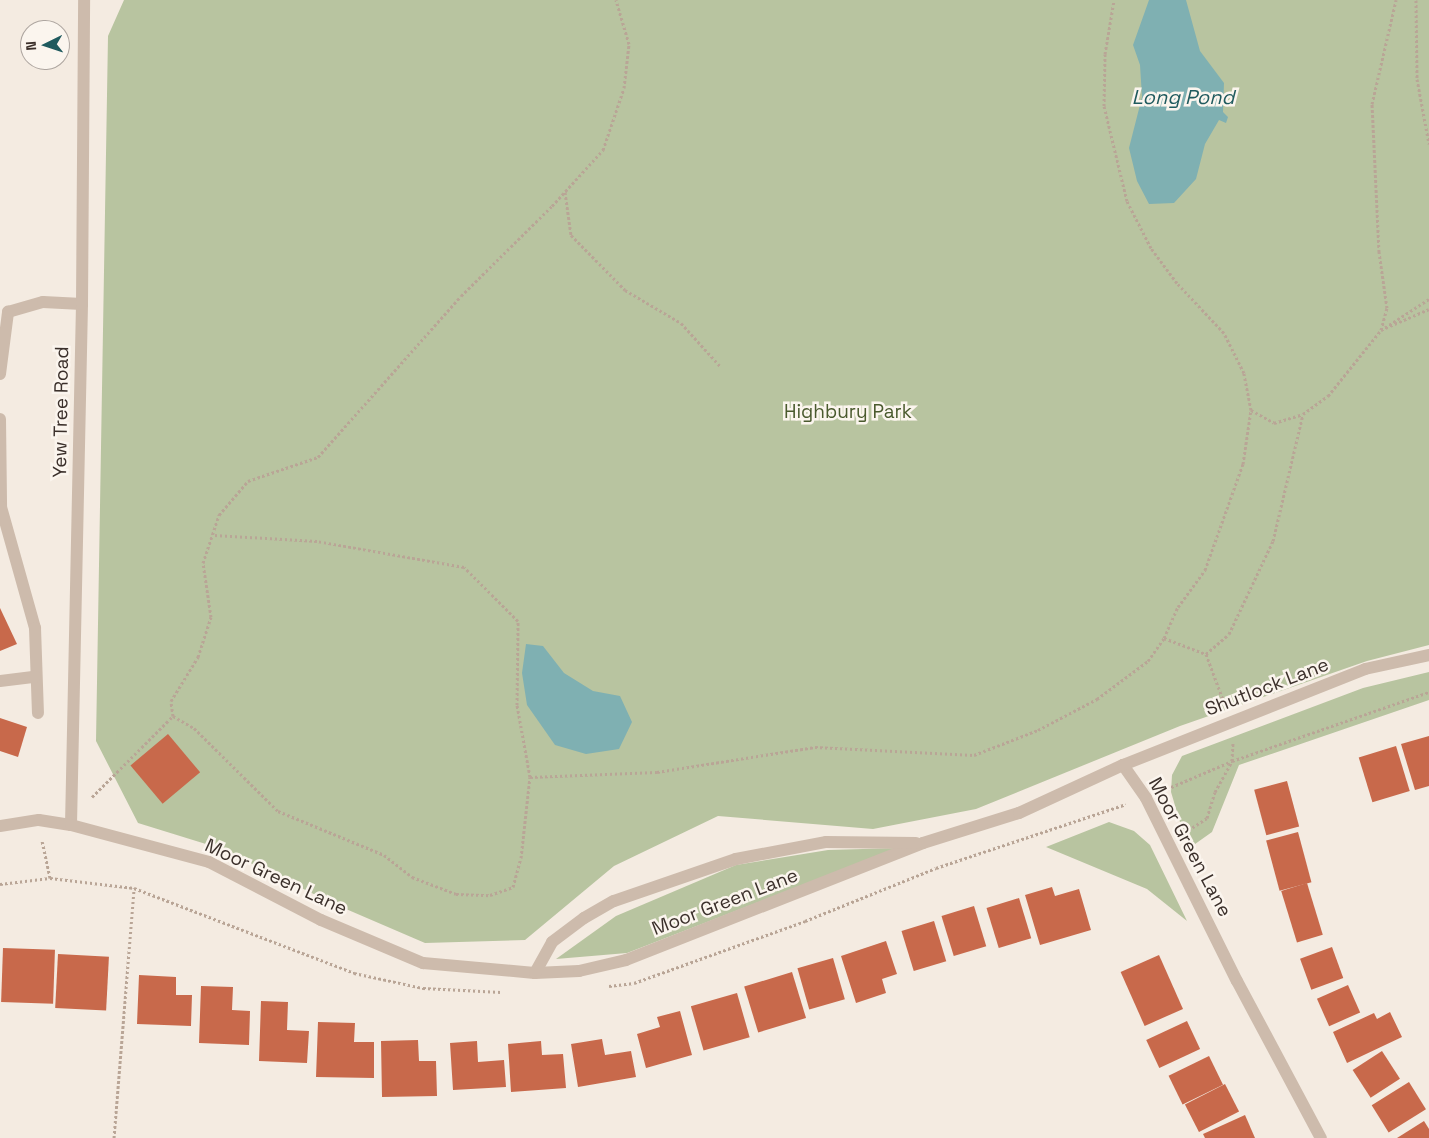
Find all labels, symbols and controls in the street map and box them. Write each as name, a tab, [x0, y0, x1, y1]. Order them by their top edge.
north arrow	[20, 20, 70, 70]
text: N	[22, 41, 40, 51]
water label: Long Pond	[1132, 85, 1234, 109]
street label: Yew Tree Road	[48, 346, 74, 478]
park label: Highbury Park	[784, 401, 912, 423]
street label: Shutlock Lane	[1202, 653, 1332, 721]
street label: Moor Green Lane	[1144, 773, 1236, 921]
street label: Moor Green Lane	[201, 834, 351, 920]
street label: Moor Green Lane	[649, 864, 801, 940]

